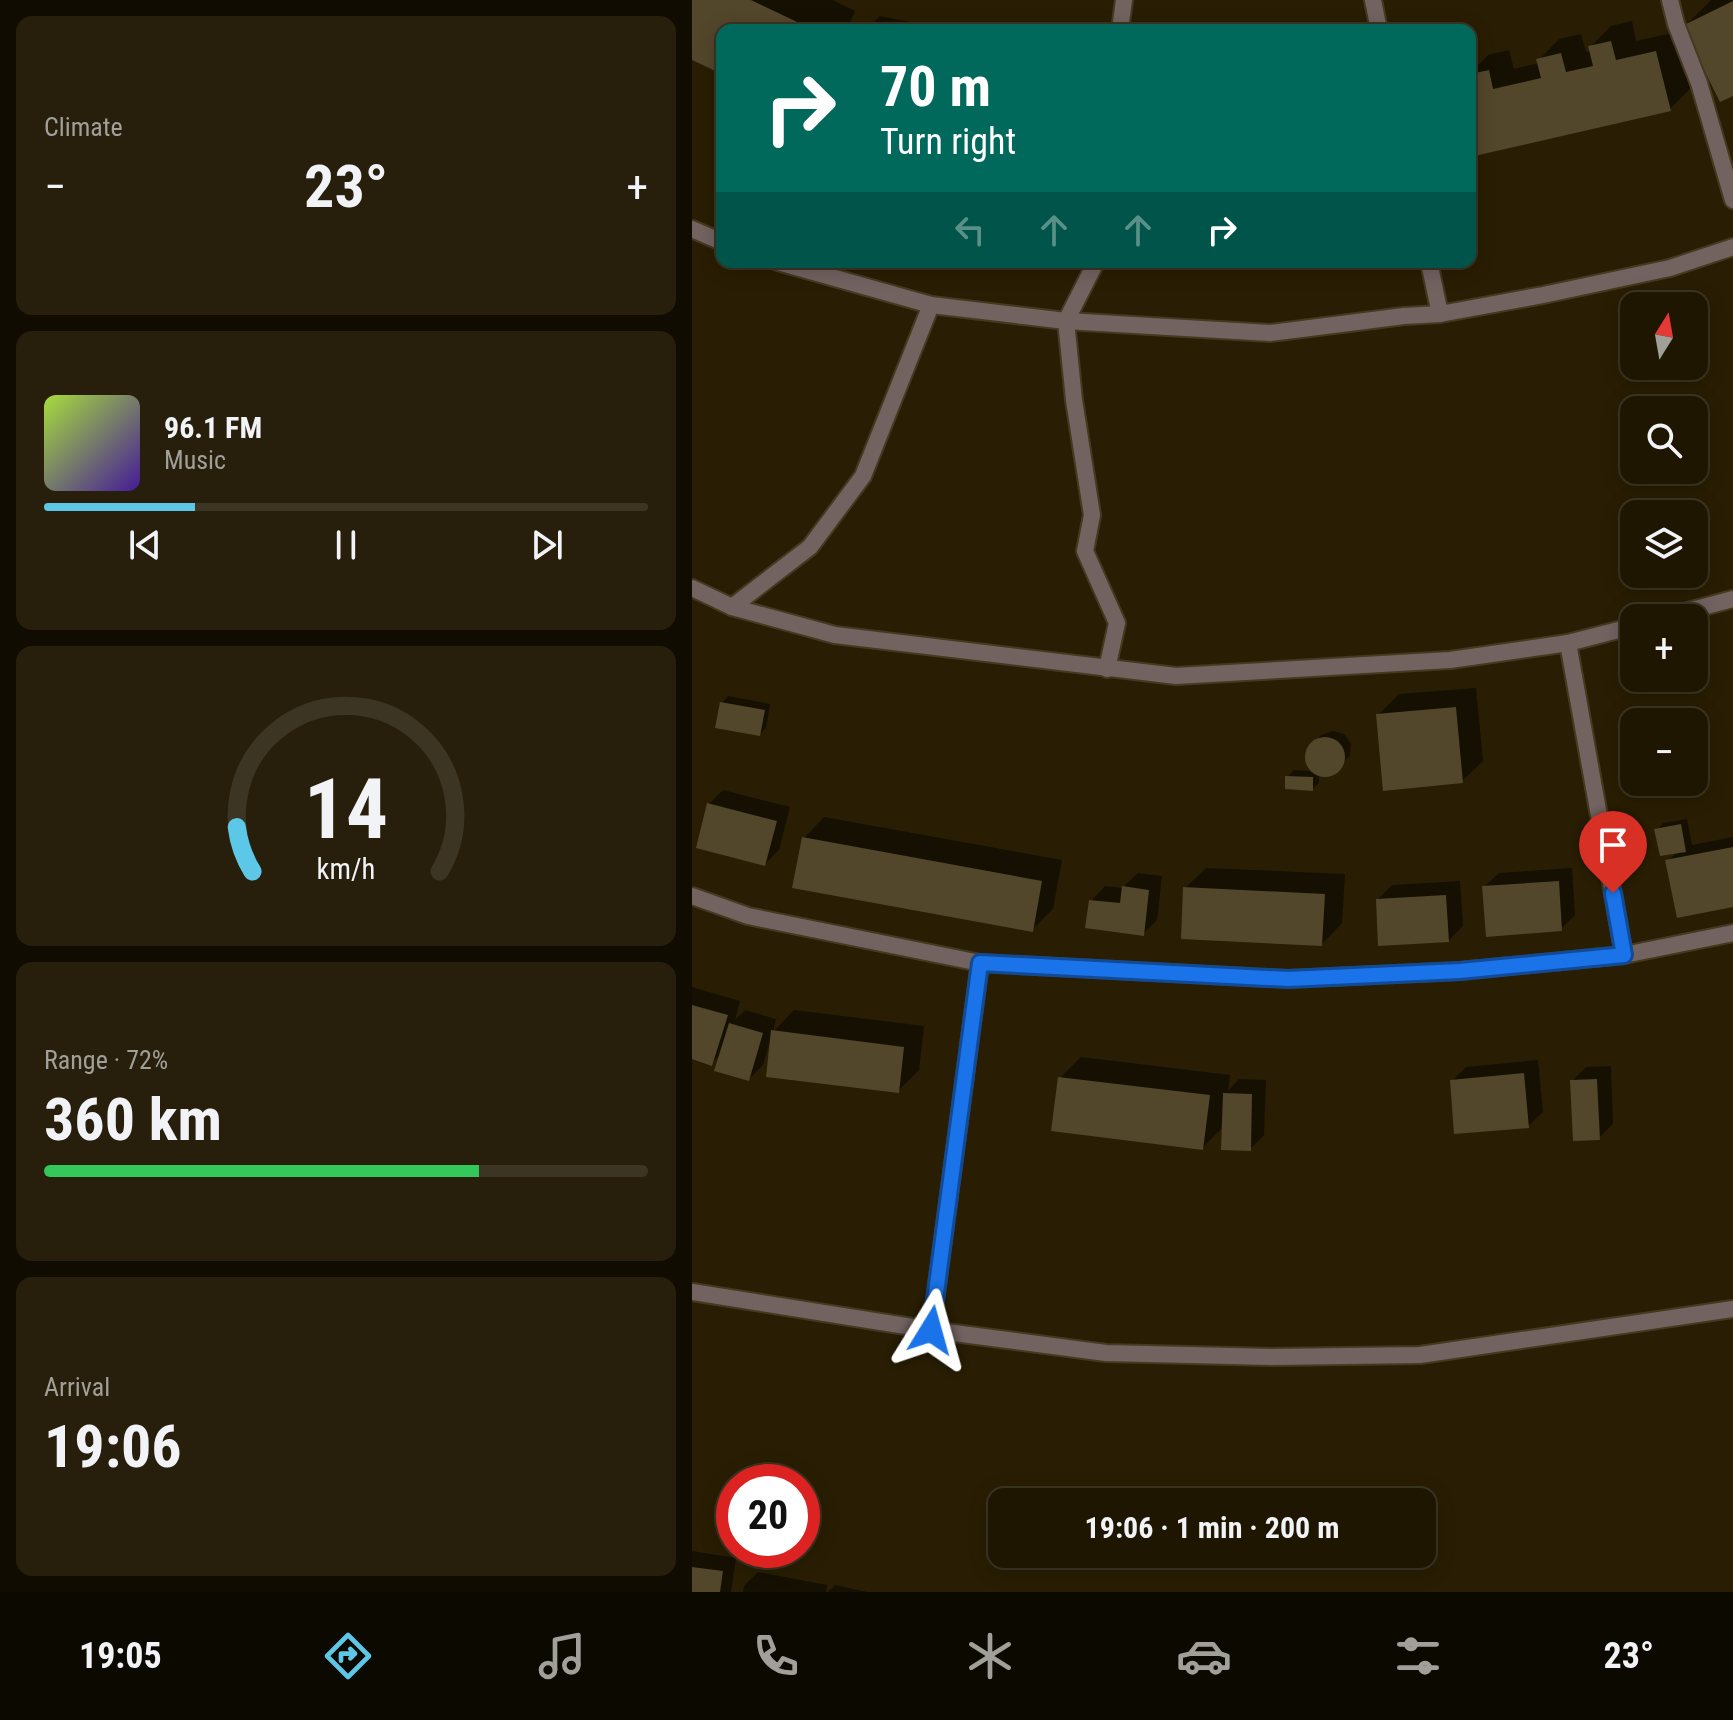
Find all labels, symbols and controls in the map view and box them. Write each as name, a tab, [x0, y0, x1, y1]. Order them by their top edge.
text: 70 m	[880, 54, 991, 120]
icon: right	[748, 56, 852, 160]
text: Climate	[44, 112, 123, 142]
text: Turn right	[880, 121, 1016, 163]
text: 23°	[304, 151, 388, 222]
text: −	[44, 161, 66, 213]
text: +	[626, 161, 648, 213]
icon: left	[948, 208, 992, 252]
icon: ahead	[1032, 208, 1076, 252]
icon: ahead	[1116, 208, 1160, 252]
icon: right	[1200, 208, 1244, 252]
north arrow	[1620, 292, 1708, 380]
map controls	[1620, 292, 1708, 796]
button: search	[1620, 396, 1708, 484]
text: 96.1 FM	[164, 410, 262, 445]
text: Music	[164, 445, 226, 475]
button: layers	[1620, 500, 1708, 588]
icon: previous	[123, 523, 167, 567]
icon: pause	[324, 523, 368, 567]
icon: next	[525, 523, 569, 567]
button: +	[1620, 604, 1708, 692]
button: −	[1620, 708, 1708, 796]
text: 14	[304, 761, 388, 858]
pin	[1579, 811, 1647, 893]
icon: arrive	[1591, 823, 1635, 867]
text: km/h	[317, 852, 375, 886]
text: Range · 72%	[44, 1045, 168, 1075]
text: 360 km	[44, 1084, 222, 1155]
position arrow	[889, 1288, 973, 1372]
text: Arrival	[44, 1372, 110, 1402]
text: 19:06	[44, 1411, 182, 1482]
speed limit sign: 20	[716, 1464, 820, 1568]
text: 19:06 · 1 min · 200 m	[1085, 1510, 1339, 1545]
icon: directions	[320, 1628, 376, 1684]
icon: music	[534, 1628, 590, 1684]
icon: phone	[748, 1628, 804, 1684]
icon: climate	[962, 1628, 1018, 1684]
icon: car	[1176, 1628, 1232, 1684]
icon: filters	[1390, 1628, 1446, 1684]
text: 19:05	[79, 1635, 162, 1677]
text: 23°	[1604, 1635, 1654, 1677]

